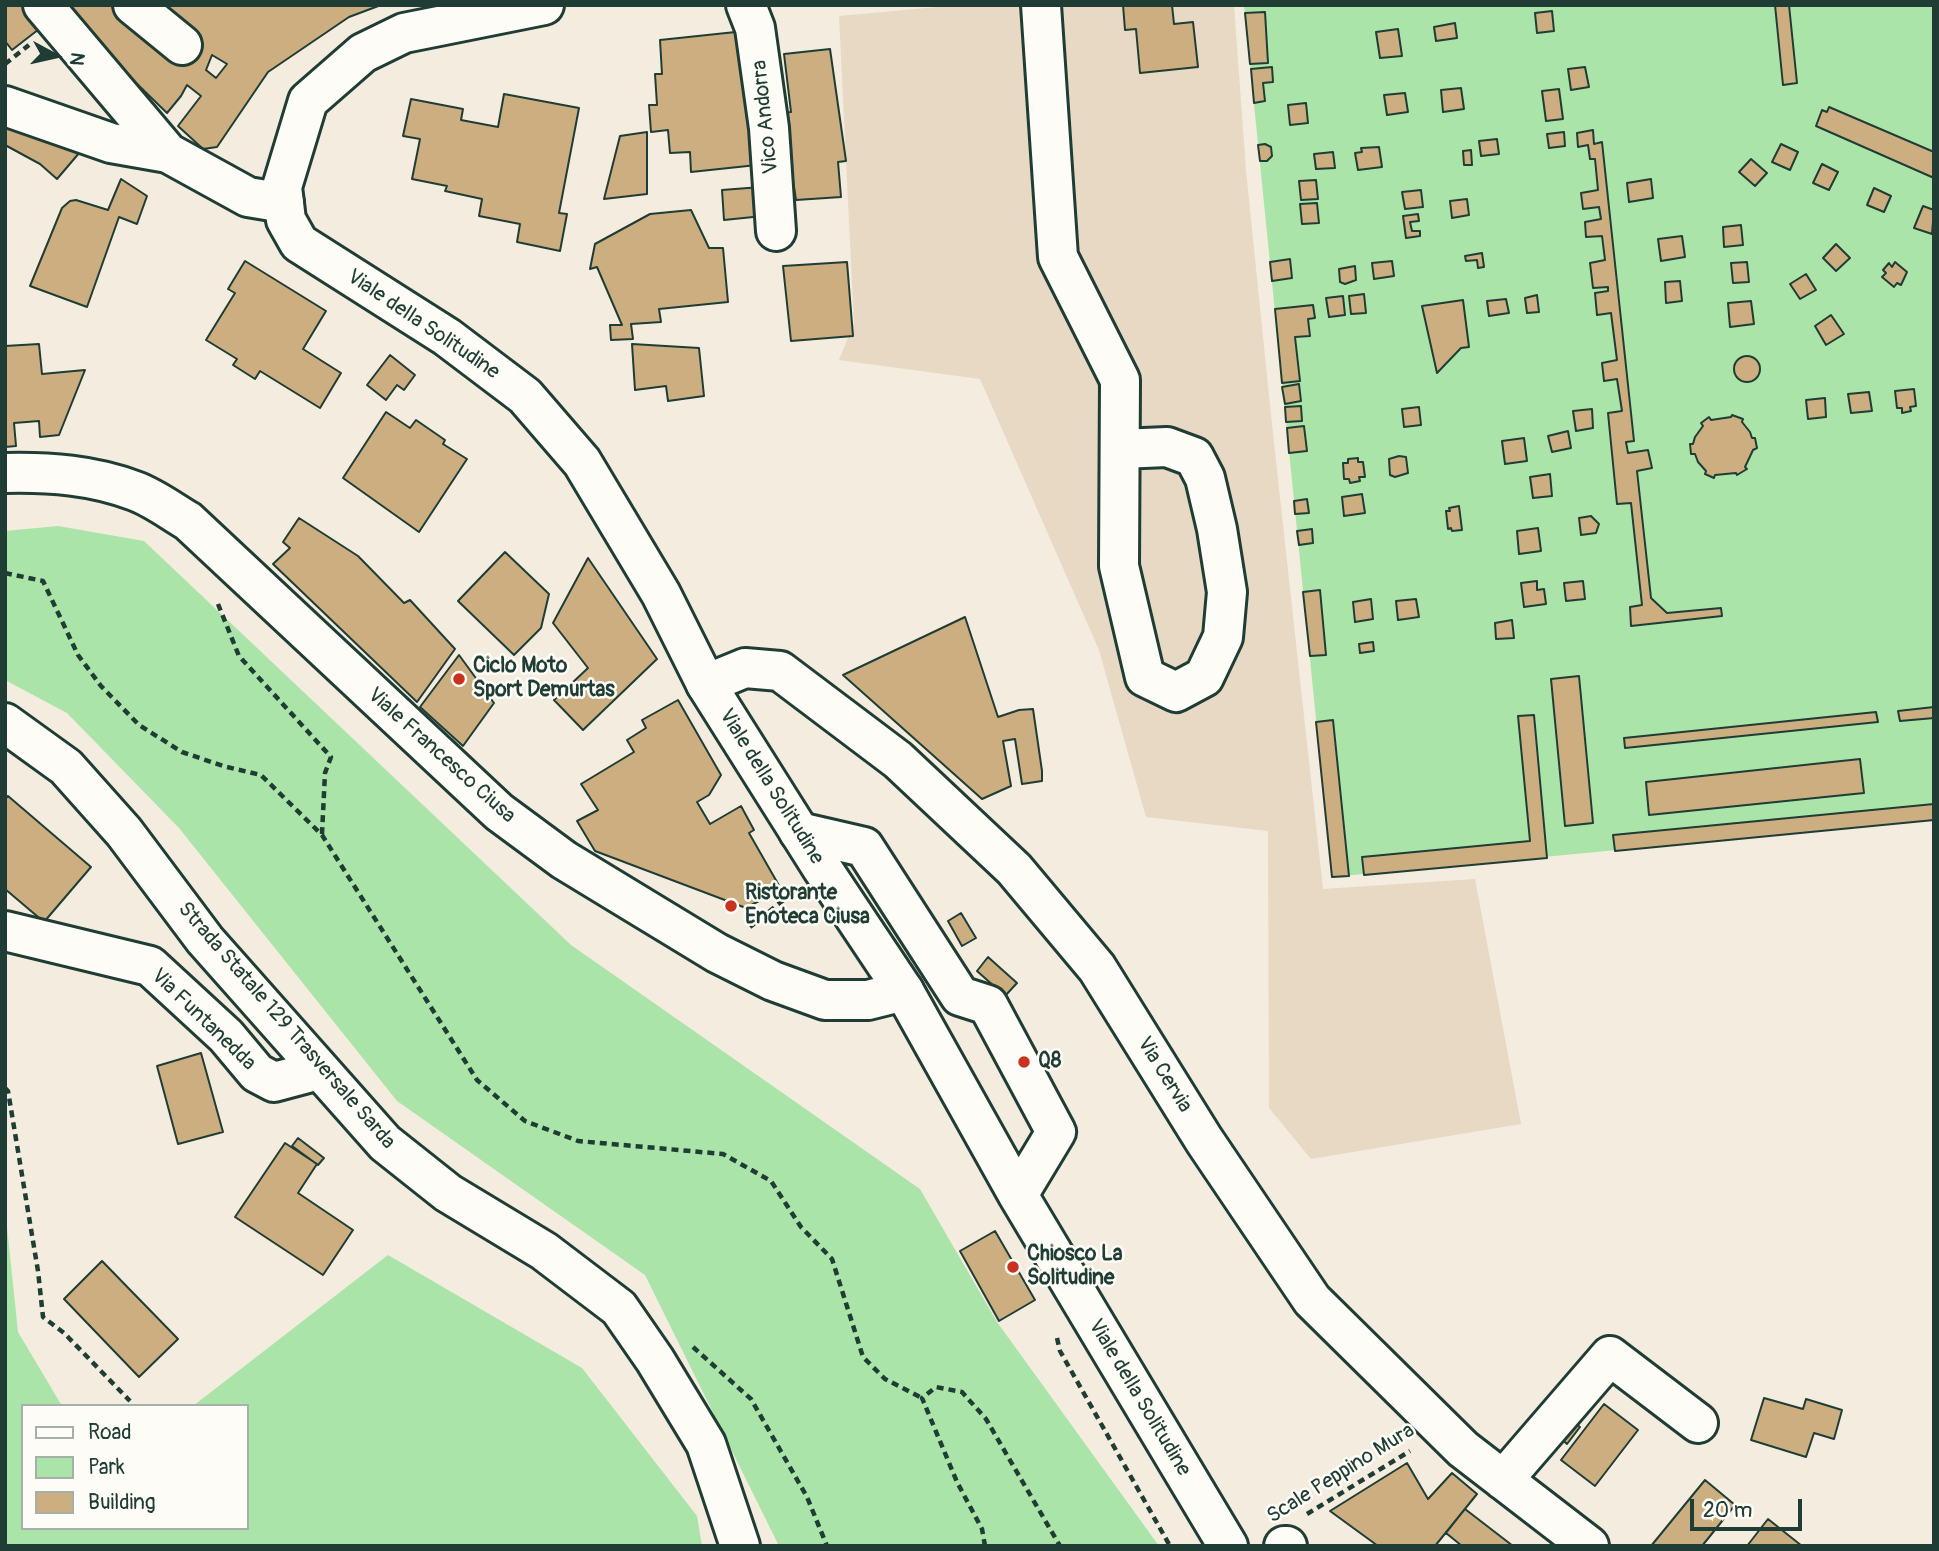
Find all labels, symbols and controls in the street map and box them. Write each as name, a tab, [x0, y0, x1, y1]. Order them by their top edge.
north arrow	[21, 21, 91, 91]
text: N	[64, 51, 90, 67]
street label: Vico Andorra	[747, 59, 785, 175]
street label: Viale della Solitudine	[342, 265, 504, 385]
place label: Ciclo Moto Sport Demurtas	[473, 654, 615, 704]
marker: Ciclo Moto Sport Demurtas	[451, 671, 467, 687]
street label: Viale Francesco Ciusa	[362, 683, 520, 829]
street label: Viale della Solitudine	[713, 705, 829, 869]
place label: Ristorante Enoteca Ciusa	[745, 881, 870, 931]
street label: Strada Statale 129 Trasversale Sarda	[172, 897, 400, 1155]
marker: Ristorante Enoteca Ciusa	[723, 898, 739, 914]
street label: Via Funtanedda	[145, 964, 261, 1076]
street label: Via Cervia	[1131, 1033, 1197, 1117]
place label: Q8	[1038, 1049, 1061, 1075]
marker: Q8	[1016, 1054, 1032, 1070]
place label: Chiosco La Solitudine	[1027, 1242, 1123, 1292]
marker: Chiosco La Solitudine	[1005, 1259, 1021, 1275]
street label: Viale della Solitudine	[1082, 1315, 1196, 1481]
legend	[21, 1404, 248, 1530]
text: Road	[88, 1419, 132, 1446]
street label: Scale Peppino Mura	[1263, 1419, 1419, 1529]
text: Park	[88, 1454, 125, 1481]
scale bar	[1694, 1484, 1806, 1528]
text: Building	[88, 1489, 155, 1516]
text: 20 m	[1703, 1497, 1752, 1524]

